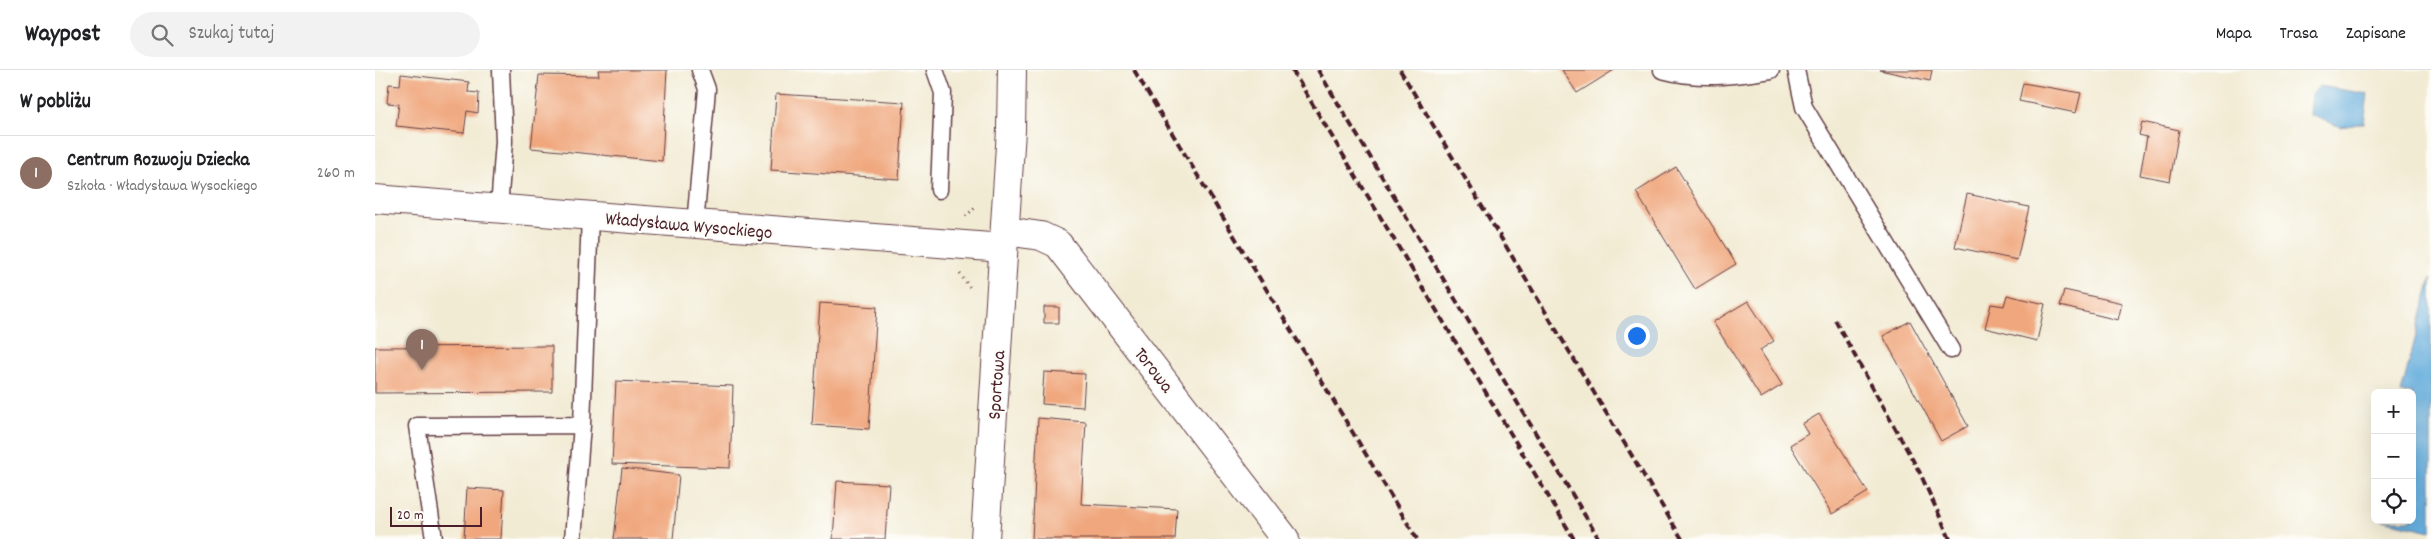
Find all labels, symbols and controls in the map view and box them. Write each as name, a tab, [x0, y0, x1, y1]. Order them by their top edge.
search box	[130, 12, 480, 57]
text: Waypost	[25, 18, 100, 52]
icon: search	[148, 21, 176, 49]
text: Szukaj tutaj	[188, 21, 274, 48]
text: Mapa	[2216, 22, 2251, 47]
text: Trasa	[2279, 22, 2318, 47]
text: Zapisane	[2346, 22, 2406, 47]
text: W pobliżu	[20, 88, 91, 118]
text: Centrum Rozwoju Dziecka	[67, 148, 250, 175]
text: 1	[34, 162, 38, 185]
text: 260 m	[317, 162, 355, 185]
text: Szkoła · Władysława Wysockiego	[67, 175, 257, 198]
street label: Władysława Wysockiego	[604, 207, 773, 248]
your location	[1624, 323, 1650, 349]
pin: 1	[406, 329, 438, 370]
street label: Torowa	[1126, 343, 1179, 400]
street label: Sportowa	[983, 349, 1014, 421]
map controls	[2371, 389, 2416, 524]
button: +	[2371, 389, 2416, 434]
button: −	[2371, 434, 2416, 479]
button: locate	[2371, 479, 2416, 524]
scale bar	[390, 504, 483, 527]
text: 20 m	[397, 506, 424, 526]

